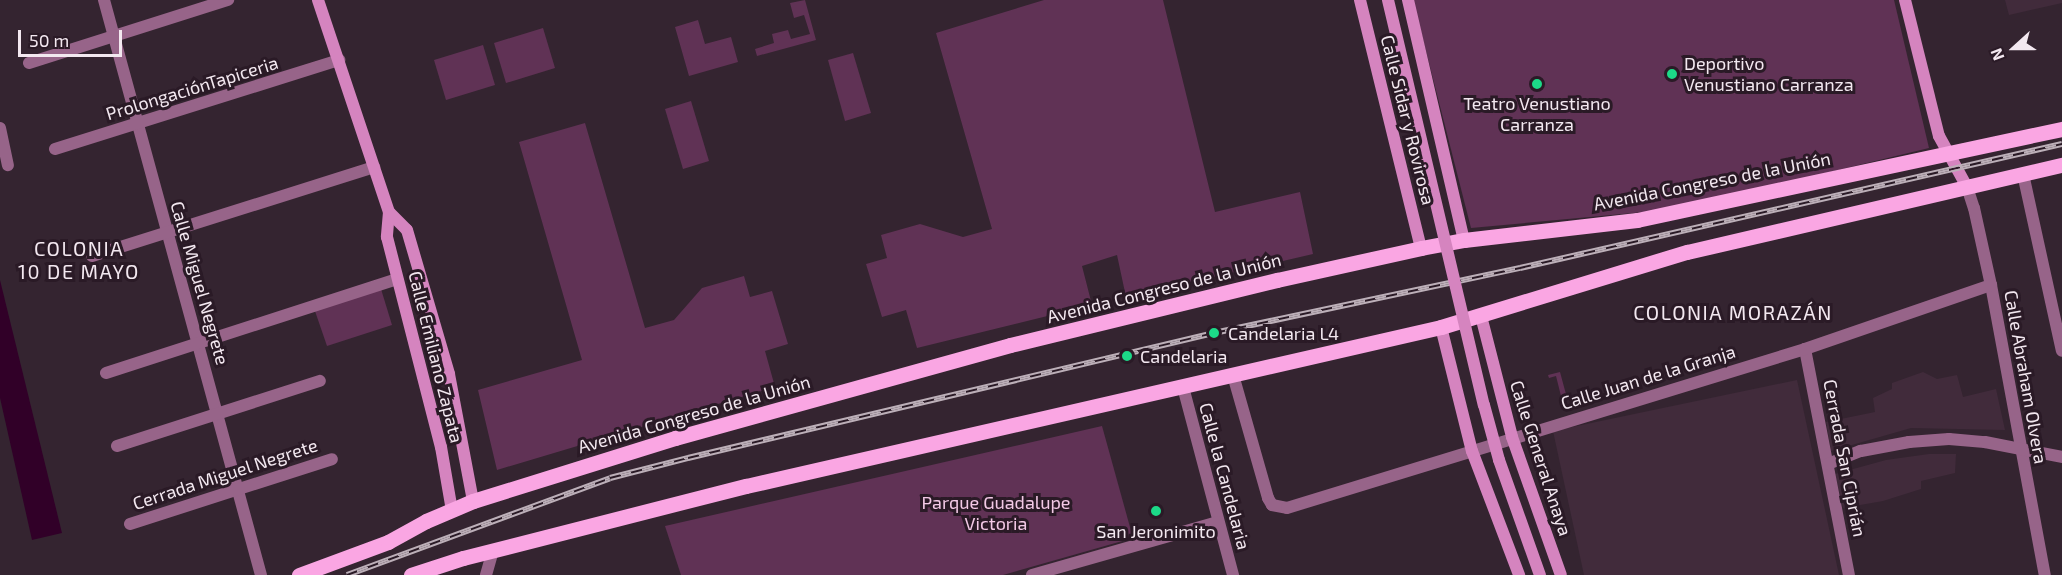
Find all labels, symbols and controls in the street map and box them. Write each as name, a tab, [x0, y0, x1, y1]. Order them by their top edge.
scale bar	[21, 18, 124, 56]
north arrow	[1984, 18, 2044, 78]
text: 50 m	[29, 29, 69, 51]
street label: Calle Sidar y Rovirosa	[1376, 32, 1440, 208]
text: N	[1986, 46, 2008, 63]
street label: ProlongaciónTapiceria	[103, 51, 281, 125]
place label: Deportivo Venustiano Carranza	[1684, 53, 1854, 96]
marker: Deportivo Venustiano Carranza	[1665, 67, 1679, 81]
marker: Teatro Venustiano Carranza	[1530, 77, 1544, 91]
place label: Teatro Venustiano Carranza	[1463, 93, 1611, 136]
street label: Avenida Congreso de la Unión	[1592, 147, 1832, 215]
street label: Calle Miguel Negrete	[166, 198, 234, 368]
district label: COLONIA 10 DE MAYO	[18, 236, 140, 283]
street label: Avenida Congreso de la Unión	[1045, 248, 1283, 328]
street label: Calle Emiliano Zapata	[404, 269, 468, 445]
street label: Calle Abraham Olvera	[2000, 288, 2052, 466]
district label: COLONIA MORAZÁN	[1633, 300, 1833, 324]
place label: Candelaria L4	[1228, 322, 1339, 344]
marker: Candelaria L4	[1205, 324, 1223, 342]
street label: Calle Juan de la Granja	[1558, 340, 1738, 414]
place label: Candelaria	[1140, 345, 1227, 367]
marker: Candelaria	[1118, 347, 1136, 365]
street label: Avenida Congreso de la Unión	[575, 370, 813, 458]
street label: Calle General Anaya	[1506, 377, 1576, 539]
street label: Cerrada San Ciprián	[1819, 377, 1871, 539]
street label: Calle la Candelaria	[1195, 400, 1255, 552]
street label: Cerrada Miguel Negrete	[130, 434, 320, 514]
park label: Parque Guadalupe Victoria	[921, 492, 1071, 534]
marker: San Jeronimito	[1149, 504, 1163, 518]
place label: San Jeronimito	[1096, 520, 1216, 542]

